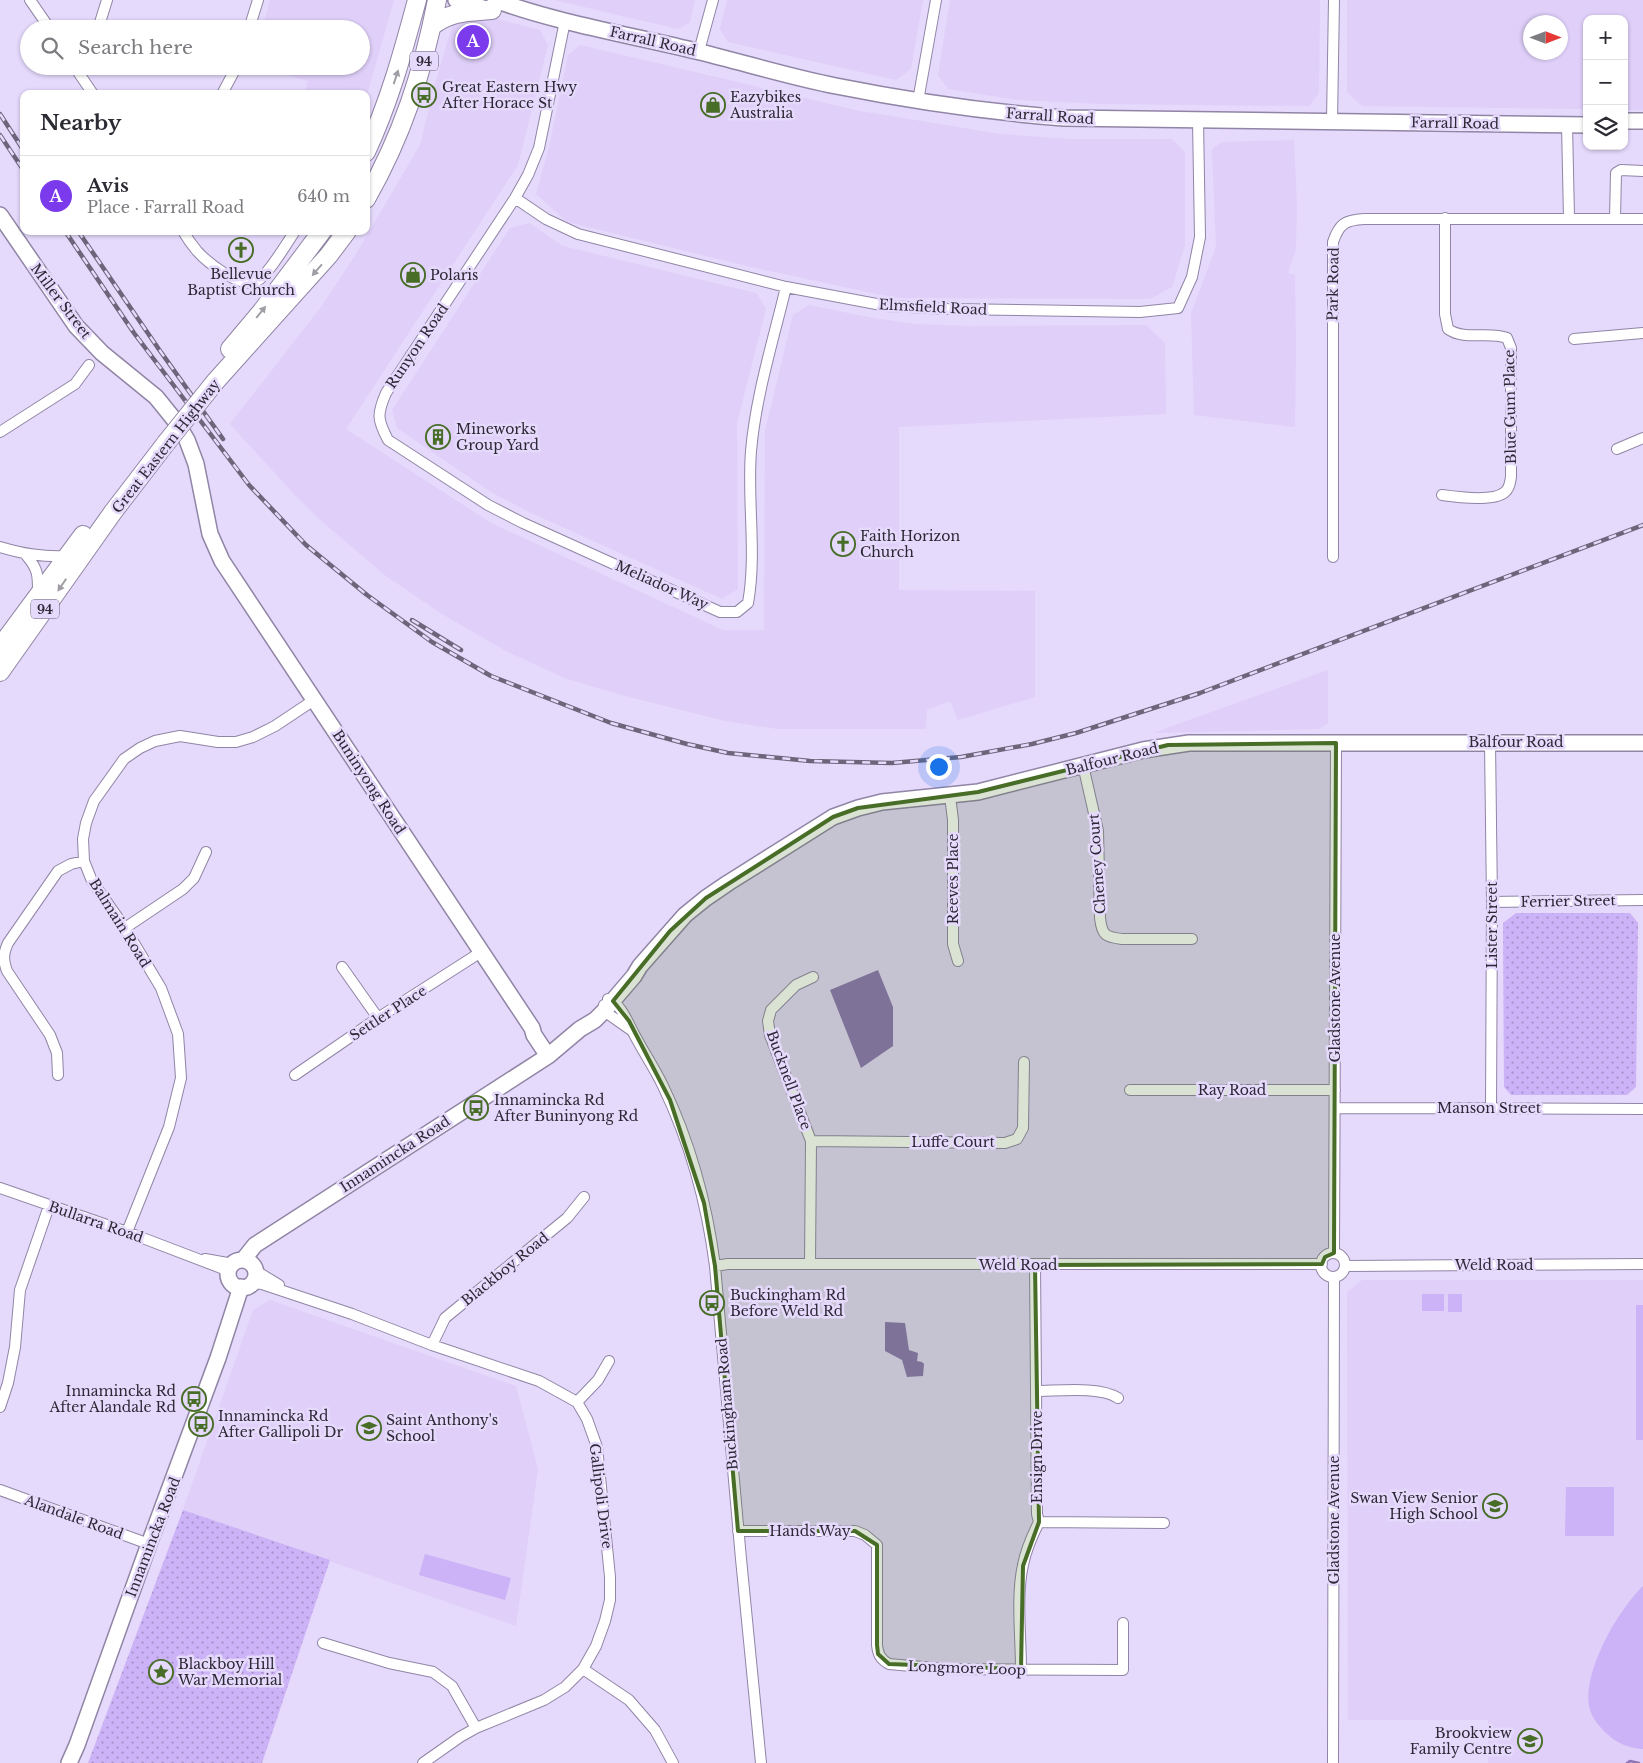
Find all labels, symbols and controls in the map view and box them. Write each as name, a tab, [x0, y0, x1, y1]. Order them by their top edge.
north arrow	[1523, 15, 1568, 60]
map controls	[1583, 15, 1628, 150]
button: +	[1583, 15, 1628, 60]
search box	[20, 20, 370, 75]
pin: A	[457, 22, 489, 60]
street label: Farrall Road	[608, 22, 698, 60]
icon: search	[38, 34, 66, 62]
text: Search here	[78, 36, 193, 59]
road number: 94	[410, 51, 438, 70]
button: −	[1583, 60, 1628, 105]
one-way arrow	[392, 69, 400, 84]
place label: Great Eastern Hwy After Horace St	[441, 78, 577, 112]
bus stop icon: Great Eastern Hwy After Horace St	[411, 82, 437, 108]
place label: Eazybikes Australia	[729, 88, 801, 122]
shop icon: Eazybikes Australia	[700, 92, 726, 118]
street label: Farrall Road	[1005, 104, 1095, 128]
button: layers	[1583, 105, 1628, 150]
text: Nearby	[40, 110, 121, 136]
street label: Farrall Road	[1411, 113, 1500, 133]
text: Avis	[87, 174, 129, 197]
text: A	[50, 186, 62, 206]
text: 640 m	[297, 186, 350, 206]
text: Place · Farrall Road	[87, 197, 244, 217]
church icon: Bellevue Baptist Church	[228, 237, 254, 263]
street label: Park Road	[1323, 247, 1343, 321]
street label: Miller Street	[27, 260, 96, 343]
shop icon: Polaris	[400, 262, 426, 288]
one-way arrow	[311, 263, 322, 276]
place label: Bellevue Baptist Church	[187, 265, 295, 299]
place label: Polaris	[430, 266, 478, 284]
street label: Elmsfield Road	[878, 295, 988, 319]
street label: Runyon Road	[382, 300, 452, 392]
one-way arrow	[256, 305, 267, 318]
street label: Blue Gum Place	[1500, 349, 1520, 465]
street label: Great Eastern Highway	[108, 375, 224, 517]
place label: Mineworks Group Yard	[456, 420, 539, 454]
building icon: Mineworks Group Yard	[425, 424, 451, 450]
place label: Faith Horizon Church	[860, 527, 960, 561]
church icon: Faith Horizon Church	[830, 531, 856, 557]
street label: Meliador Way	[613, 556, 711, 614]
one-way arrow	[57, 578, 67, 592]
road number: 94	[31, 600, 59, 618]
street label: Buninyong Road	[329, 726, 410, 838]
street label: Balfour Road	[1469, 733, 1564, 751]
street label: Balfour Road	[1064, 739, 1161, 779]
your location	[926, 754, 952, 780]
street label: Cheney Court	[1084, 812, 1109, 915]
street label: Reeves Place	[944, 834, 962, 924]
street label: Balmain Road	[85, 875, 155, 971]
street label: Lister Street	[1483, 881, 1501, 969]
street label: Ferrier Street	[1520, 891, 1617, 911]
street label: Gladstone Avenue	[1326, 933, 1344, 1063]
street label: Settler Place	[346, 981, 430, 1045]
street label: Bucknell Place	[763, 1028, 815, 1132]
street label: Ray Road	[1198, 1081, 1267, 1099]
place label: Innamincka Rd After Buninyong Rd	[493, 1091, 639, 1125]
bus stop icon: Innamincka Rd After Buninyong Rd	[463, 1095, 489, 1121]
street label: Manson Street	[1437, 1099, 1542, 1117]
street label: Innamincka Road	[337, 1111, 454, 1196]
street label: Luffe Court	[911, 1133, 995, 1151]
street label: Bullarra Road	[46, 1197, 146, 1247]
street label: Blackboy Road	[458, 1228, 553, 1310]
street label: Weld Road	[978, 1256, 1058, 1274]
street label: Weld Road	[1454, 1256, 1534, 1274]
place label: Buckingham Rd Before Weld Rd	[730, 1286, 846, 1320]
bus stop icon: Buckingham Rd Before Weld Rd	[699, 1290, 725, 1316]
street label: Buckingham Road	[712, 1337, 742, 1471]
place label: Innamincka Rd After Alandale Rd	[48, 1382, 177, 1416]
bus stop icon: Innamincka Rd After Alandale Rd	[181, 1386, 207, 1412]
place label: Innamincka Rd After Gallipoli Dr	[217, 1407, 343, 1441]
street label: Ensign Drive	[1028, 1410, 1046, 1504]
bus stop icon: Innamincka Rd After Gallipoli Dr	[188, 1411, 214, 1437]
place label: Saint Anthony's School	[386, 1411, 498, 1445]
school or university icon: Saint Anthony's School	[356, 1415, 382, 1441]
street label: Gallipoli Drive	[586, 1442, 616, 1550]
street label: Gladstone Avenue	[1325, 1455, 1343, 1585]
street label: Innamincka Road	[122, 1474, 184, 1600]
place label: Swan View Senior High School	[1350, 1489, 1478, 1523]
street label: Alandale Road	[21, 1490, 126, 1543]
school or university icon: Swan View Senior High School	[1482, 1493, 1508, 1519]
street label: Hands Way	[769, 1522, 851, 1540]
place label: Blackboy Hill War Memorial	[177, 1655, 283, 1689]
street label: Longmore Loop	[908, 1657, 1026, 1679]
place icon: Blackboy Hill War Memorial	[148, 1659, 174, 1685]
place label: Brookview Family Centre	[1410, 1724, 1512, 1758]
school or university icon: Brookview Family Centre	[1517, 1728, 1543, 1754]

